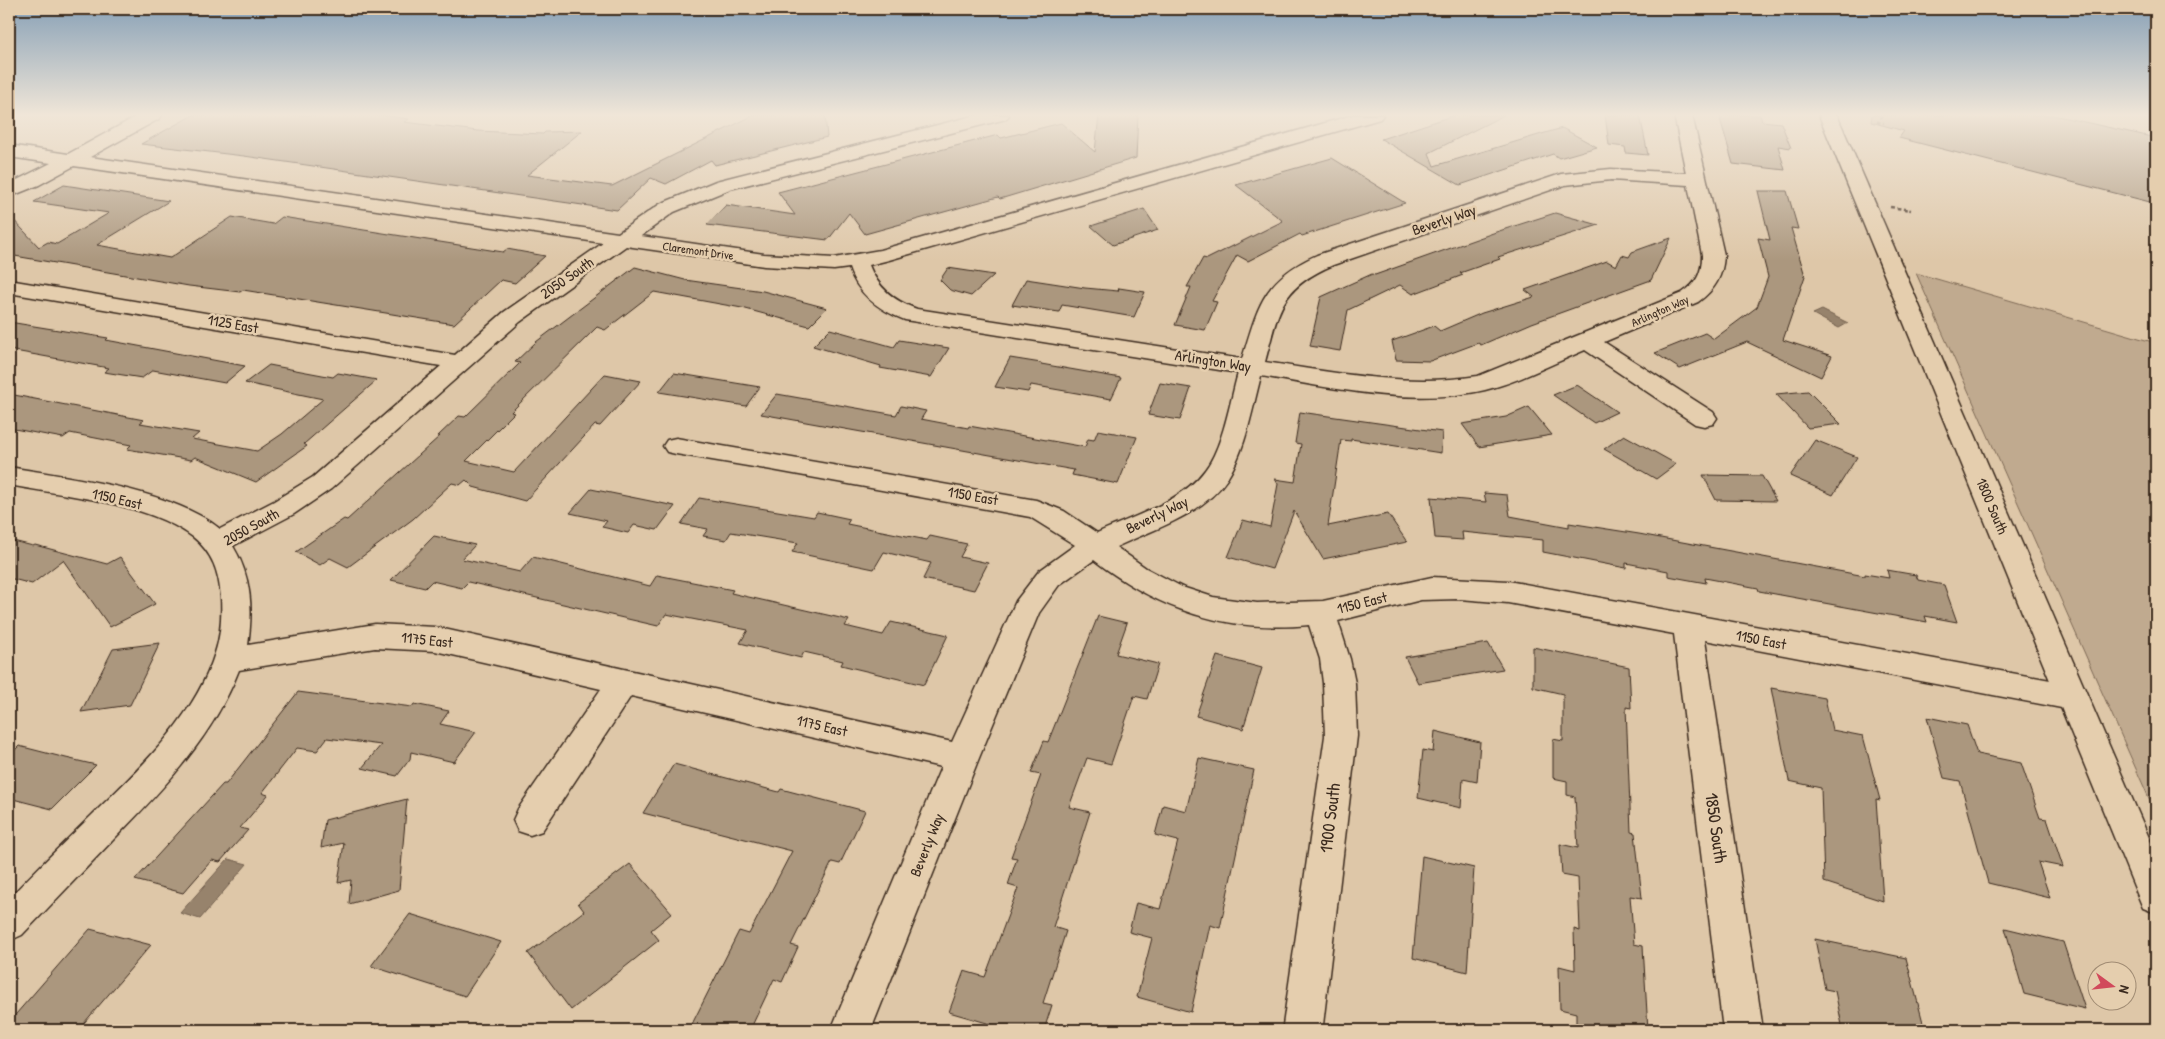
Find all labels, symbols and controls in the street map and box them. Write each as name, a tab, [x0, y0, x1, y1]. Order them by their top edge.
street label: Beverly Way	[1409, 199, 1479, 240]
street label: Claremont Drive	[661, 237, 735, 264]
street label: 2050 South	[536, 252, 598, 304]
street label: Arlington Way	[1628, 290, 1691, 331]
street label: 1125 East	[206, 309, 261, 338]
street label: Arlington Way	[1174, 344, 1253, 377]
street label: 1800 South	[1971, 474, 2014, 537]
street label: 1150 East	[946, 481, 1001, 510]
street label: 1150 East	[90, 483, 145, 515]
street label: Beverly Way	[1122, 491, 1191, 539]
street label: 2050 South	[219, 503, 282, 550]
street label: 1150 East	[1335, 586, 1390, 619]
street label: 1150 East	[1734, 624, 1789, 655]
street label: 1175 East	[400, 626, 455, 653]
street label: 1175 East	[795, 709, 850, 742]
street label: 1900 South	[1313, 781, 1346, 854]
street label: 1850 South	[1699, 791, 1734, 865]
street label: Beverly Way	[904, 810, 949, 880]
north arrow	[2088, 962, 2138, 1012]
text: N	[2115, 983, 2135, 996]

